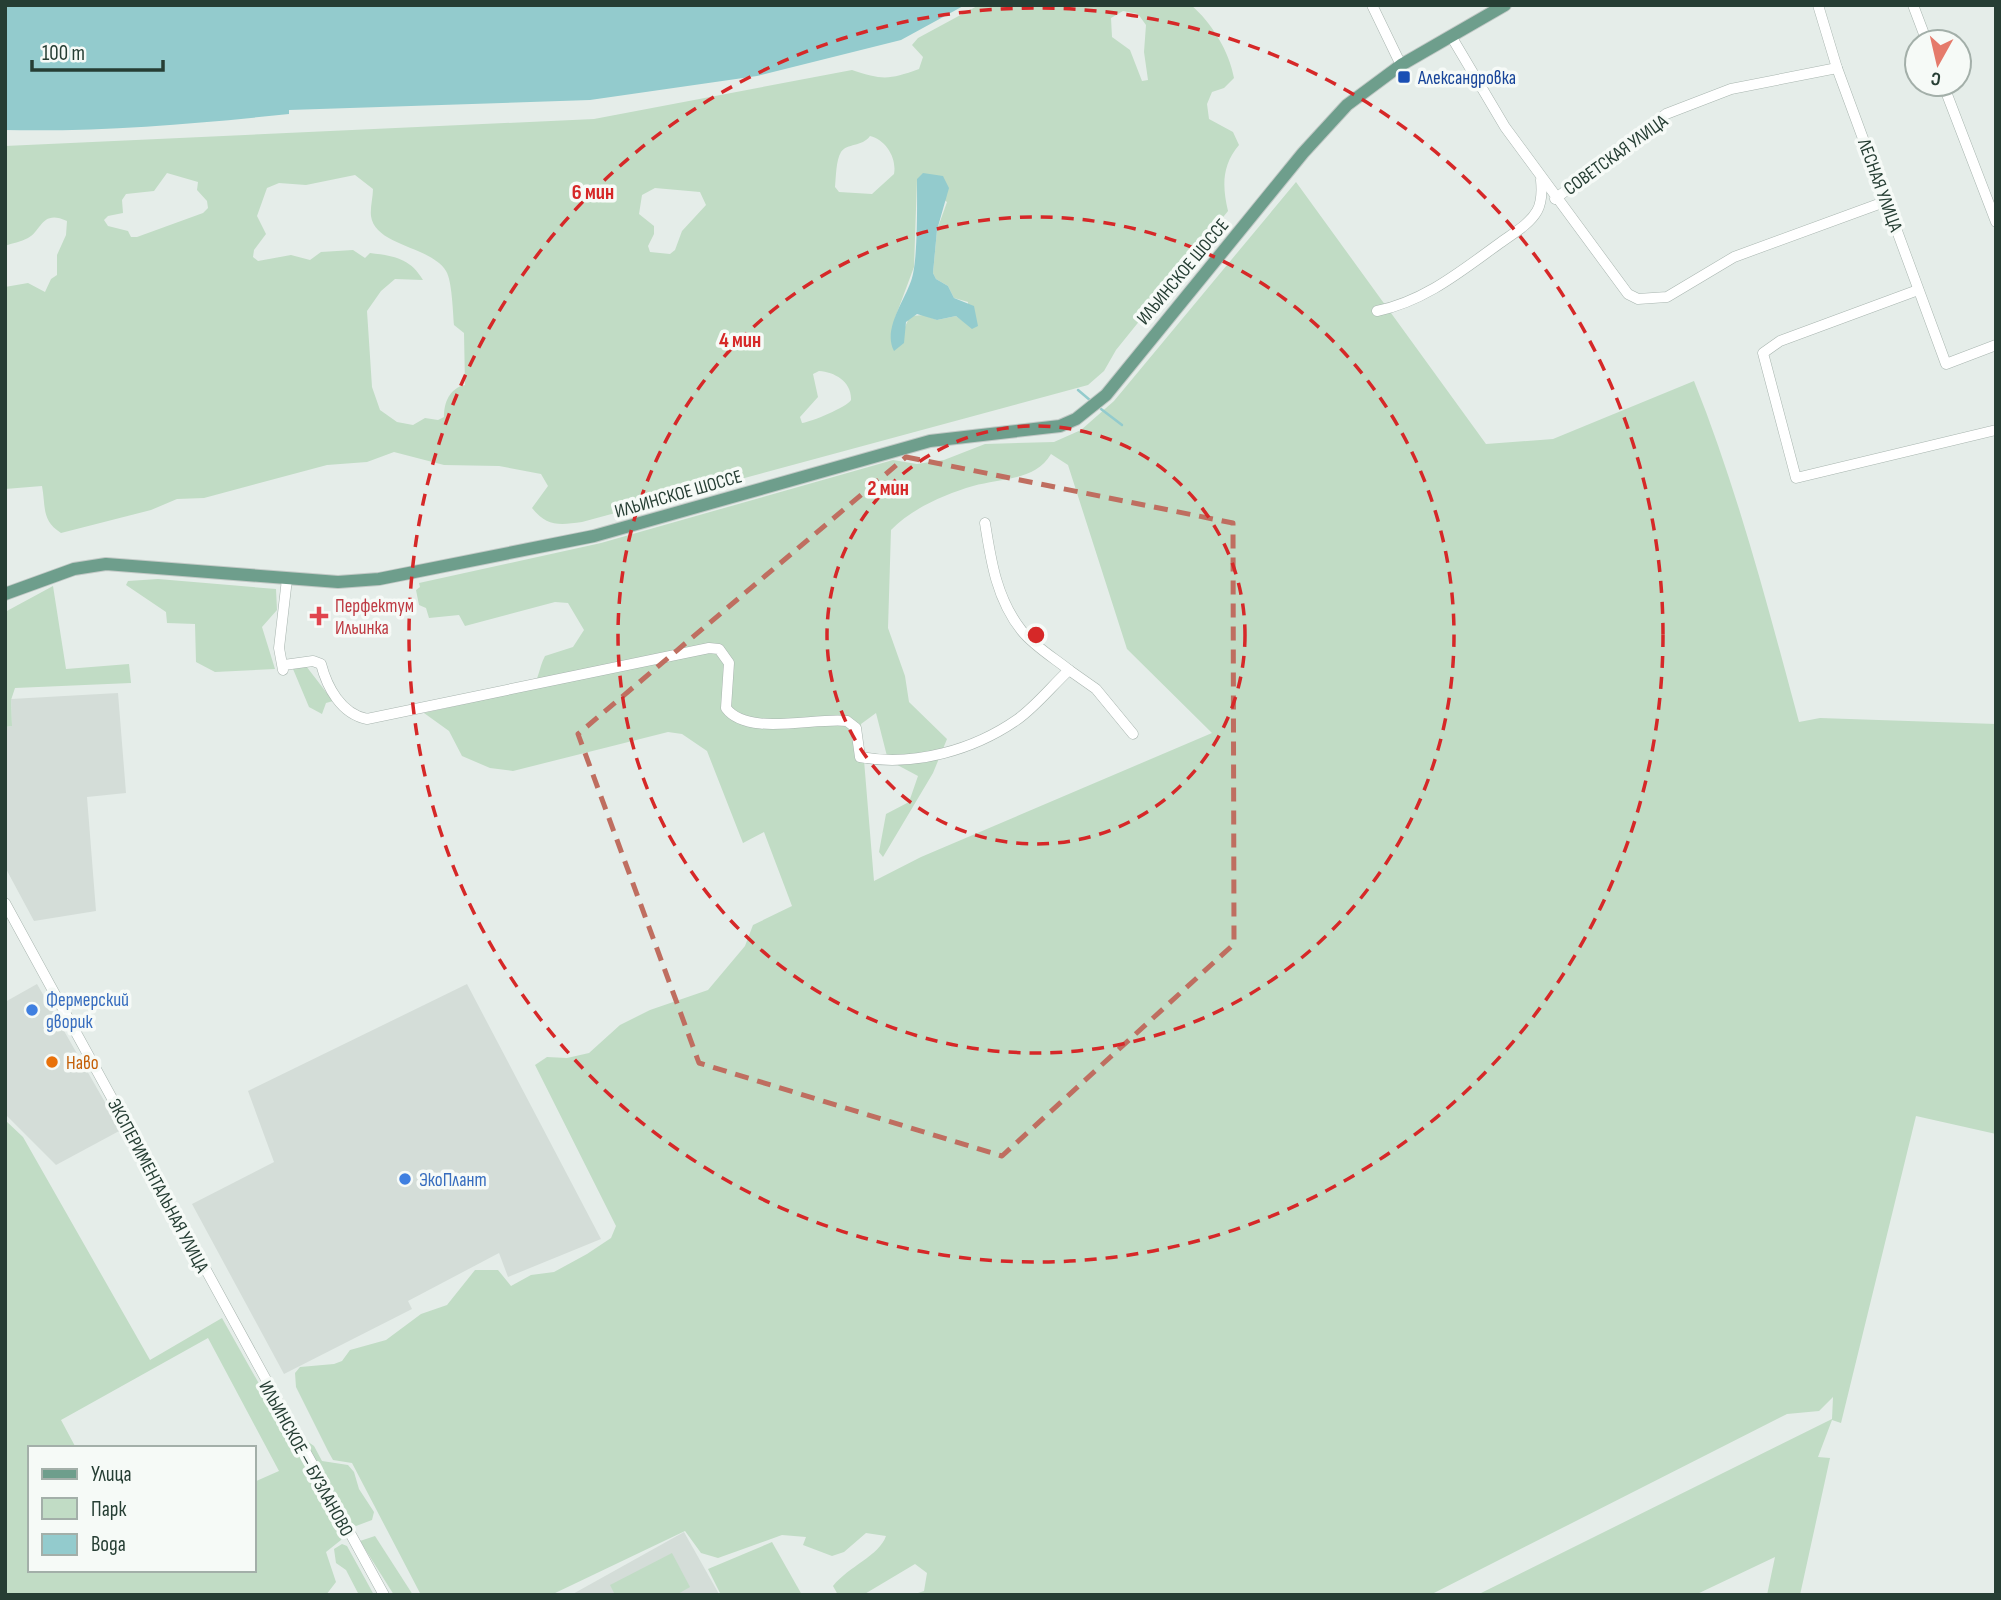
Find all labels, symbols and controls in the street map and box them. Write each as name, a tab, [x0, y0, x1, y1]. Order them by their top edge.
scale bar	[32, 28, 163, 72]
north arrow	[1903, 28, 1973, 98]
text: 100 m	[42, 41, 85, 66]
text: С	[1929, 66, 1942, 90]
place label: Александровка	[1417, 67, 1516, 90]
marker: Александровка	[1396, 69, 1412, 85]
street label: СОВЕТСКАЯ УЛИЦА	[1559, 109, 1673, 201]
street label: ЛЕСНАЯ УЛИЦА	[1852, 135, 1907, 236]
text: 6 мин	[572, 180, 614, 205]
street label: ИЛЬИНСКОЕ ШОССЕ	[1132, 214, 1234, 330]
text: 4 мин	[719, 328, 761, 353]
street label: ИЛЬИНСКОЕ ШОССЕ	[612, 465, 745, 524]
text: 2 мин	[867, 476, 909, 501]
place label: Перфектум Ильинка	[335, 595, 414, 640]
marker: Перфектум Ильинка	[309, 606, 329, 626]
centre of rings	[1024, 623, 1048, 647]
place label: Фермерский дворик	[46, 989, 129, 1034]
marker: Фермерский дворик	[24, 1002, 40, 1018]
place label: Наво	[66, 1052, 99, 1075]
marker: Наво	[44, 1054, 60, 1070]
street label: ЭКСПЕРИМЕНТАЛЬНАЯ УЛИЦА	[102, 1095, 214, 1278]
place label: ЭкоПлант	[419, 1169, 487, 1192]
marker: ЭкоПлант	[397, 1171, 413, 1187]
street label: ИЛЬИНСКОЕ – БУЗЛАНОВО	[253, 1377, 358, 1540]
legend	[28, 1446, 256, 1572]
text: Улица	[91, 1462, 132, 1487]
text: Парк	[91, 1497, 126, 1522]
text: Вода	[91, 1532, 126, 1557]

